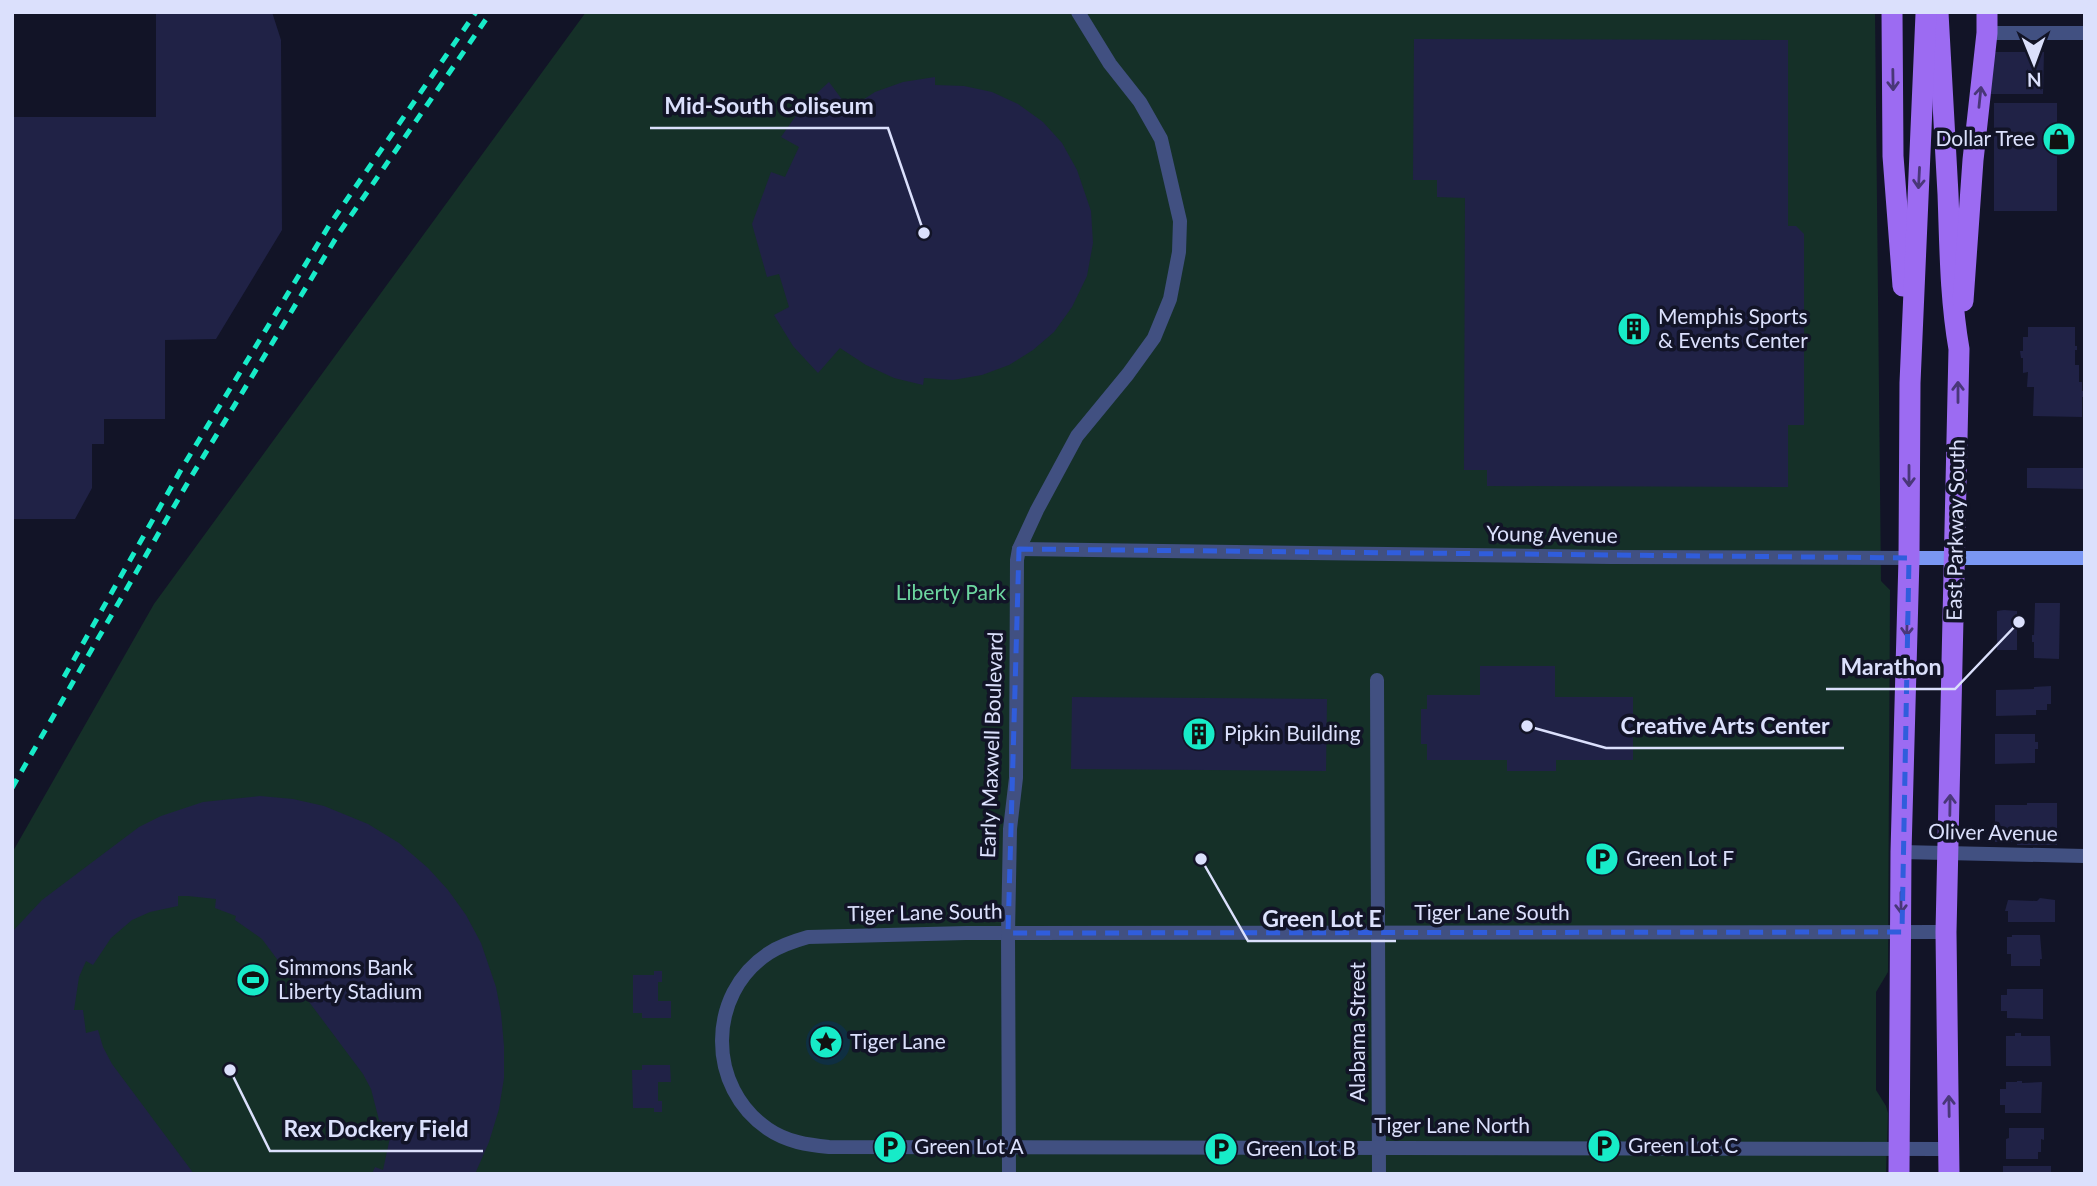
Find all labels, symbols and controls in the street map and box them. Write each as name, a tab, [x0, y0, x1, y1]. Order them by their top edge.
north arrow	[1999, 28, 2069, 98]
one-way arrow	[1886, 69, 1899, 92]
text: N	[2027, 69, 2042, 92]
callout: Mid-South Coliseum	[650, 84, 888, 128]
one-way arrow	[1973, 86, 1986, 108]
text: Mid-South Coliseum	[664, 91, 874, 119]
shop icon: Dollar Tree	[2040, 120, 2078, 158]
place label: Dollar Tree	[1935, 125, 2035, 150]
one-way arrow	[1912, 167, 1925, 189]
place label: Memphis Sports & Events Center	[1658, 303, 1808, 352]
building icon: Memphis Sports & Events Center	[1615, 310, 1653, 348]
one-way arrow	[1951, 380, 1965, 403]
street label: East Parkway South	[1940, 439, 1969, 621]
one-way arrow	[1902, 464, 1916, 487]
street label: Young Avenue	[1486, 520, 1618, 547]
park label: Liberty Park	[896, 579, 1007, 604]
one-way arrow	[1901, 615, 1914, 638]
street label: Early Maxwell Boulevard	[974, 631, 1007, 859]
callout: Marathon	[1826, 645, 1955, 689]
text: Marathon	[1841, 652, 1941, 680]
callout: Creative Arts Center	[1606, 704, 1844, 748]
text: Creative Arts Center	[1620, 711, 1830, 739]
building icon: Pipkin Building	[1180, 715, 1218, 753]
place label: Pipkin Building	[1224, 720, 1361, 745]
one-way arrow	[1944, 793, 1957, 816]
street label: Oliver Avenue	[1928, 818, 2058, 845]
parking icon: Green Lot F	[1583, 840, 1621, 878]
place label: Green Lot F	[1626, 845, 1734, 870]
one-way arrow	[1894, 891, 1908, 914]
callout: Green Lot E	[1248, 897, 1396, 941]
street label: Tiger Lane South	[847, 898, 1003, 925]
street label: Tiger Lane South	[1414, 899, 1570, 924]
text: Green Lot E	[1262, 904, 1382, 932]
place label: Simmons Bank Liberty Stadium	[278, 954, 422, 1003]
sports icon: Simmons Bank Liberty Stadium	[234, 961, 272, 999]
street label: Alabama Street	[1344, 961, 1369, 1102]
place icon: Tiger Lane	[807, 1023, 845, 1061]
place label: Tiger Lane	[850, 1028, 946, 1053]
one-way arrow	[1942, 1094, 1956, 1117]
callout: Rex Dockery Field	[270, 1107, 483, 1151]
street label: Tiger Lane North	[1374, 1112, 1530, 1137]
text: Rex Dockery Field	[284, 1114, 468, 1142]
parking icon: Green Lot C	[1585, 1127, 1623, 1165]
parking icon: Green Lot A	[871, 1128, 909, 1166]
parking icon: Green Lot B	[1202, 1130, 1240, 1168]
place label: Green Lot C	[1628, 1132, 1738, 1157]
place label: Green Lot A	[914, 1133, 1025, 1158]
place label: Green Lot B	[1246, 1135, 1356, 1160]

